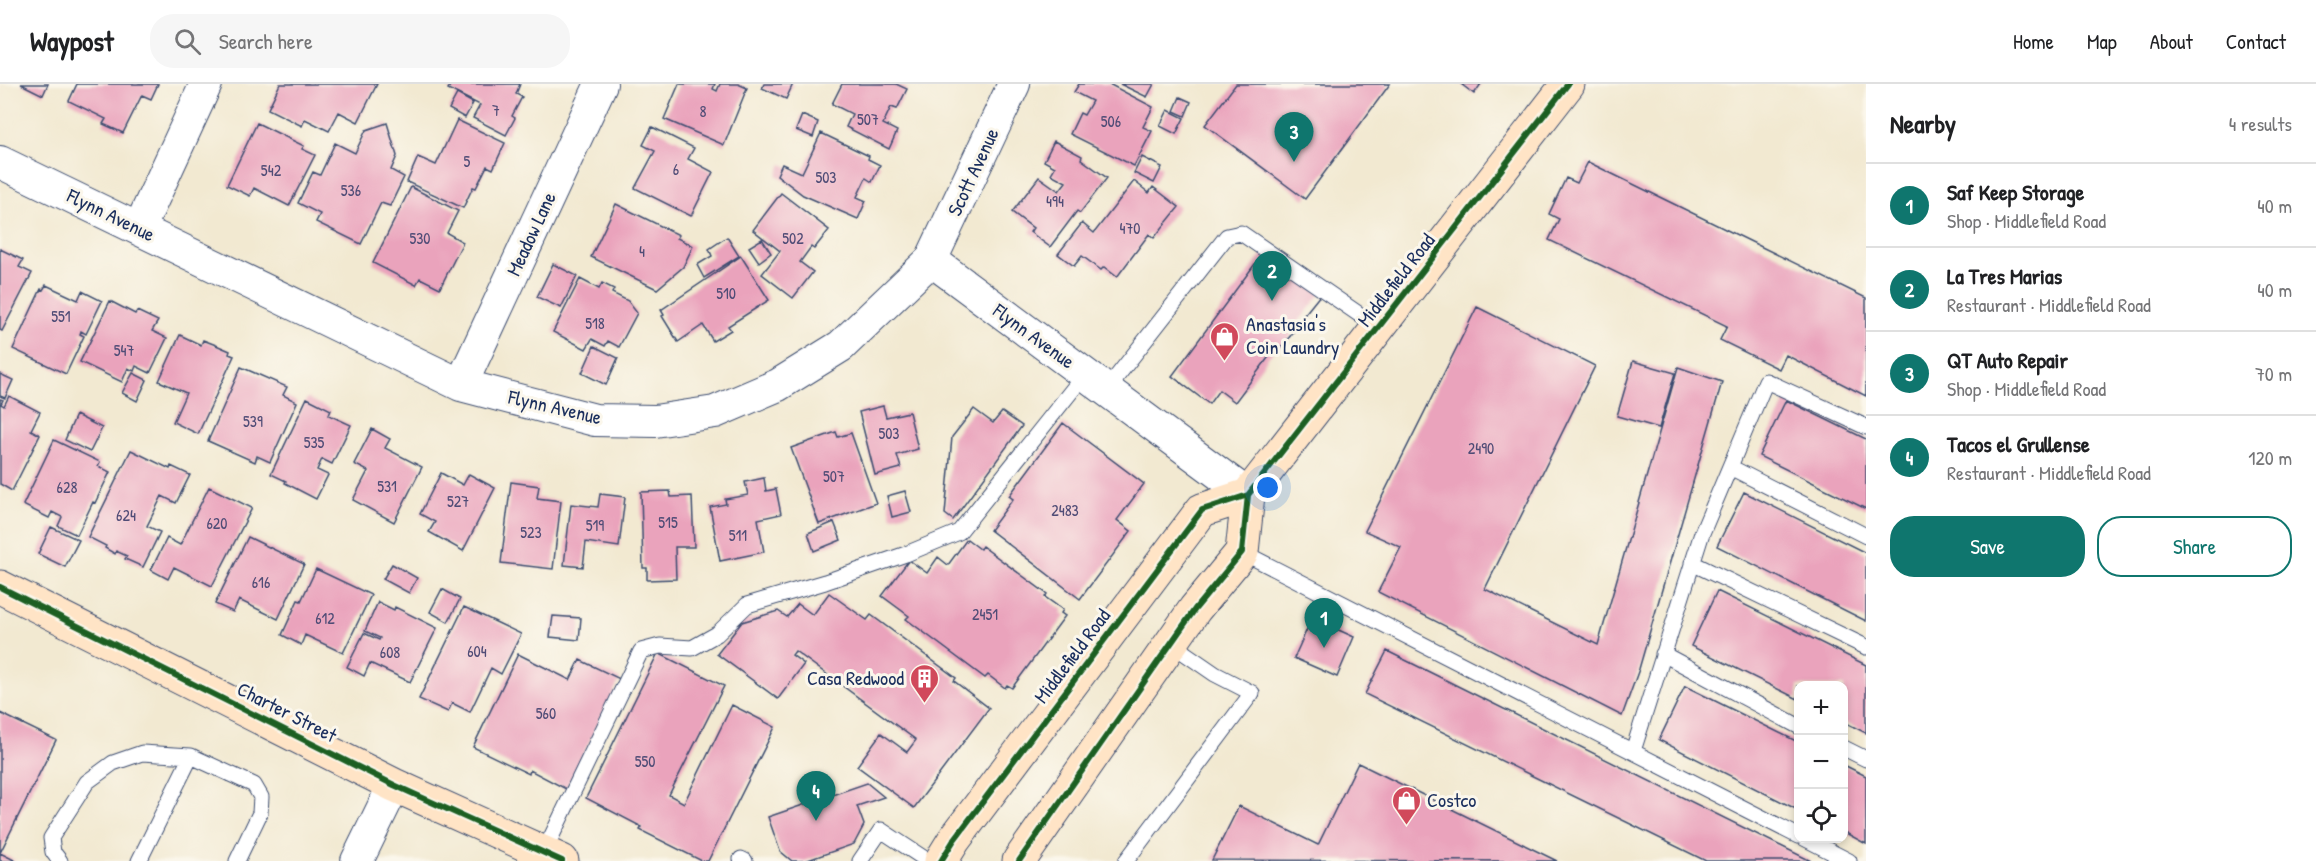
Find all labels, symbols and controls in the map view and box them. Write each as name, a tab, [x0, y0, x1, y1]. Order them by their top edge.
search box	[150, 14, 570, 68]
text: Waypost	[30, 22, 114, 60]
icon: search	[171, 25, 204, 58]
text: Search here	[219, 26, 313, 56]
text: Home	[2013, 27, 2054, 56]
text: Map	[2087, 27, 2117, 56]
text: About	[2150, 27, 2193, 56]
text: Contact	[2226, 27, 2286, 56]
house number: 7	[492, 99, 500, 121]
house number: 8	[700, 100, 707, 122]
text: Nearby	[1890, 106, 1956, 141]
house number: 507	[857, 108, 879, 130]
house number: 506	[1101, 110, 1121, 132]
text: 4 results	[2229, 110, 2292, 137]
pin: 3	[1274, 112, 1314, 162]
street label: Scott Avenue	[940, 123, 1005, 220]
house number: 5	[464, 150, 471, 172]
house number: 6	[673, 158, 679, 180]
house number: 542	[261, 159, 282, 181]
house number: 503	[815, 166, 837, 188]
text: Saf Keep Storage	[1947, 177, 2084, 207]
house number: 536	[341, 179, 361, 201]
street label: Flynn Avenue	[62, 181, 160, 247]
street label: Meadow Lane	[499, 187, 562, 280]
house number: 494	[1046, 190, 1064, 212]
text: 1	[1906, 192, 1913, 219]
text: 40 m	[2257, 192, 2292, 219]
text: Shop · Middlefield Road	[1947, 207, 2106, 234]
house number: 470	[1119, 217, 1141, 239]
house number: 530	[409, 227, 431, 249]
house number: 502	[782, 227, 804, 249]
street label: Middlefield Road	[1351, 227, 1441, 332]
house number: 4	[639, 240, 645, 262]
pin: 2	[1252, 252, 1292, 301]
text: La Tres Marias	[1947, 261, 2062, 291]
text: 2	[1905, 276, 1914, 303]
text: 40 m	[2257, 276, 2292, 303]
house number: 510	[716, 282, 736, 304]
text: Restaurant · Middlefield Road	[1947, 291, 2151, 318]
street label: Flynn Avenue	[987, 296, 1081, 374]
house number: 551	[51, 305, 71, 327]
place label: Anastasia's Coin Laundry	[1246, 310, 1339, 360]
house number: 518	[585, 312, 605, 334]
shop icon: Anastasia's Coin Laundry	[1209, 320, 1241, 362]
house number: 547	[114, 339, 134, 361]
text: QT Auto Repair	[1947, 345, 2068, 375]
text: 3	[1905, 360, 1914, 387]
text: 70 m	[2255, 360, 2292, 387]
text: Shop · Middlefield Road	[1947, 375, 2106, 402]
street label: Flynn Avenue	[505, 382, 604, 430]
house number: 539	[243, 410, 263, 432]
house number: 503	[878, 422, 900, 444]
text: Tacos el Grullense	[1947, 429, 2090, 459]
house number: 535	[304, 431, 325, 453]
house number: 2490	[1468, 437, 1494, 459]
text: 4	[1906, 444, 1913, 471]
text: 120 m	[2248, 444, 2292, 471]
text: Restaurant · Middlefield Road	[1947, 459, 2151, 486]
house number: 507	[823, 465, 845, 487]
your location	[1253, 473, 1282, 502]
house number: 531	[377, 475, 397, 497]
house number: 628	[57, 476, 77, 498]
house number: 527	[447, 490, 469, 512]
house number: 2483	[1051, 499, 1079, 521]
house number: 624	[116, 504, 136, 526]
house number: 515	[658, 511, 678, 533]
house number: 620	[206, 512, 228, 534]
house number: 519	[586, 514, 604, 536]
button: Save	[1890, 516, 2085, 577]
button: Share	[2097, 516, 2292, 577]
house number: 523	[520, 521, 542, 543]
house number: 511	[729, 524, 747, 546]
house number: 616	[252, 571, 270, 593]
pin: 1	[1304, 598, 1344, 648]
house number: 2451	[972, 603, 998, 625]
street label: Middlefield Road	[1027, 603, 1116, 708]
house number: 612	[315, 607, 335, 629]
house number: 604	[467, 640, 487, 662]
house number: 608	[380, 641, 400, 663]
building icon: Casa Redwood	[909, 662, 941, 704]
place label: Casa Redwood	[807, 664, 904, 691]
street label: Charter Street	[233, 675, 343, 749]
map controls	[1794, 681, 1848, 843]
button: +	[1794, 681, 1848, 735]
house number: 560	[536, 702, 556, 724]
button: −	[1794, 735, 1848, 789]
house number: 550	[635, 750, 655, 772]
pin: 4	[796, 772, 836, 821]
shop icon: Costco	[1390, 784, 1422, 826]
place label: Costco	[1427, 786, 1476, 813]
button: locate	[1794, 789, 1848, 843]

